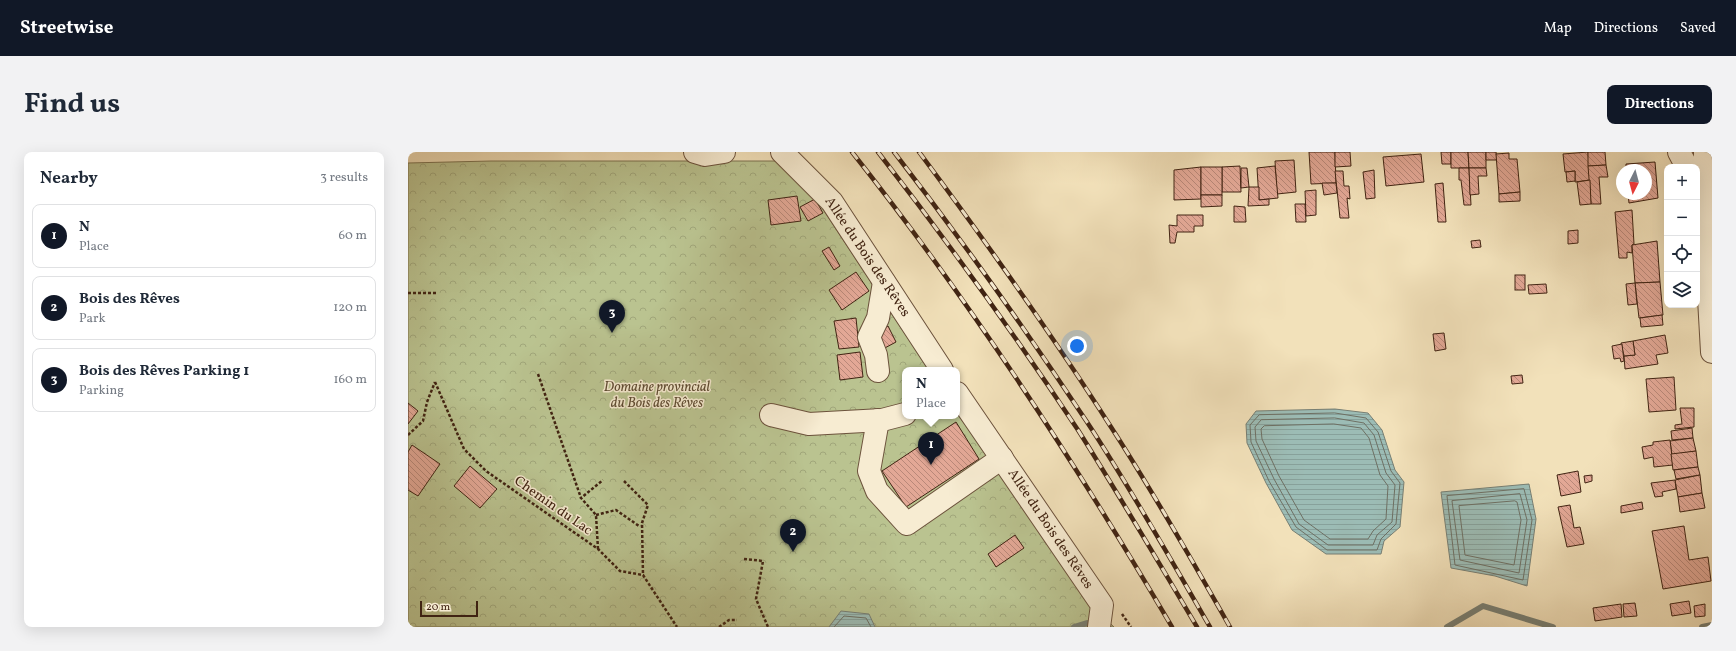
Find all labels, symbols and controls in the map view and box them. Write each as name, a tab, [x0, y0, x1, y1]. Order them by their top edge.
text: Streetwise	[20, 15, 113, 41]
text: Map	[1544, 19, 1572, 38]
text: Directions	[1594, 19, 1658, 38]
text: Saved	[1680, 19, 1716, 38]
text: Find us	[24, 85, 120, 124]
button: Directions	[1607, 85, 1712, 124]
north arrow	[1616, 164, 1652, 200]
map controls	[1664, 164, 1700, 308]
button: +	[1664, 164, 1700, 200]
text: Nearby	[40, 167, 98, 190]
text: 3 results	[320, 169, 368, 187]
street label: Allée du Bois des Rêves	[820, 193, 914, 321]
button: −	[1664, 200, 1700, 236]
text: N	[79, 217, 90, 238]
text: 1	[51, 227, 57, 245]
text: 60 m	[339, 227, 367, 245]
button: locate	[1664, 236, 1700, 272]
text: Place	[79, 238, 109, 256]
button: layers	[1664, 272, 1700, 308]
text: Bois des Rêves	[79, 289, 180, 310]
text: 2	[51, 299, 57, 317]
text: 120 m	[333, 299, 367, 317]
pin: 3	[599, 300, 625, 333]
text: Park	[79, 310, 106, 328]
your location	[1067, 336, 1087, 356]
text: Bois des Rêves Parking 1	[79, 361, 249, 382]
popup	[902, 367, 960, 419]
text: 3	[51, 371, 57, 389]
text: 160 m	[333, 371, 367, 389]
text: N	[916, 374, 927, 395]
park label: Domaine provincial du Bois des Rêves	[604, 378, 711, 413]
text: Parking	[79, 382, 124, 400]
text: Place	[916, 395, 946, 413]
pin: 1	[918, 432, 944, 465]
street label: Allée du Bois des Rêves	[1003, 465, 1097, 593]
street label: Chemin du Lac	[510, 472, 596, 540]
pin: 2	[780, 519, 806, 552]
scale bar	[420, 599, 478, 618]
text: 20 m	[426, 600, 450, 615]

